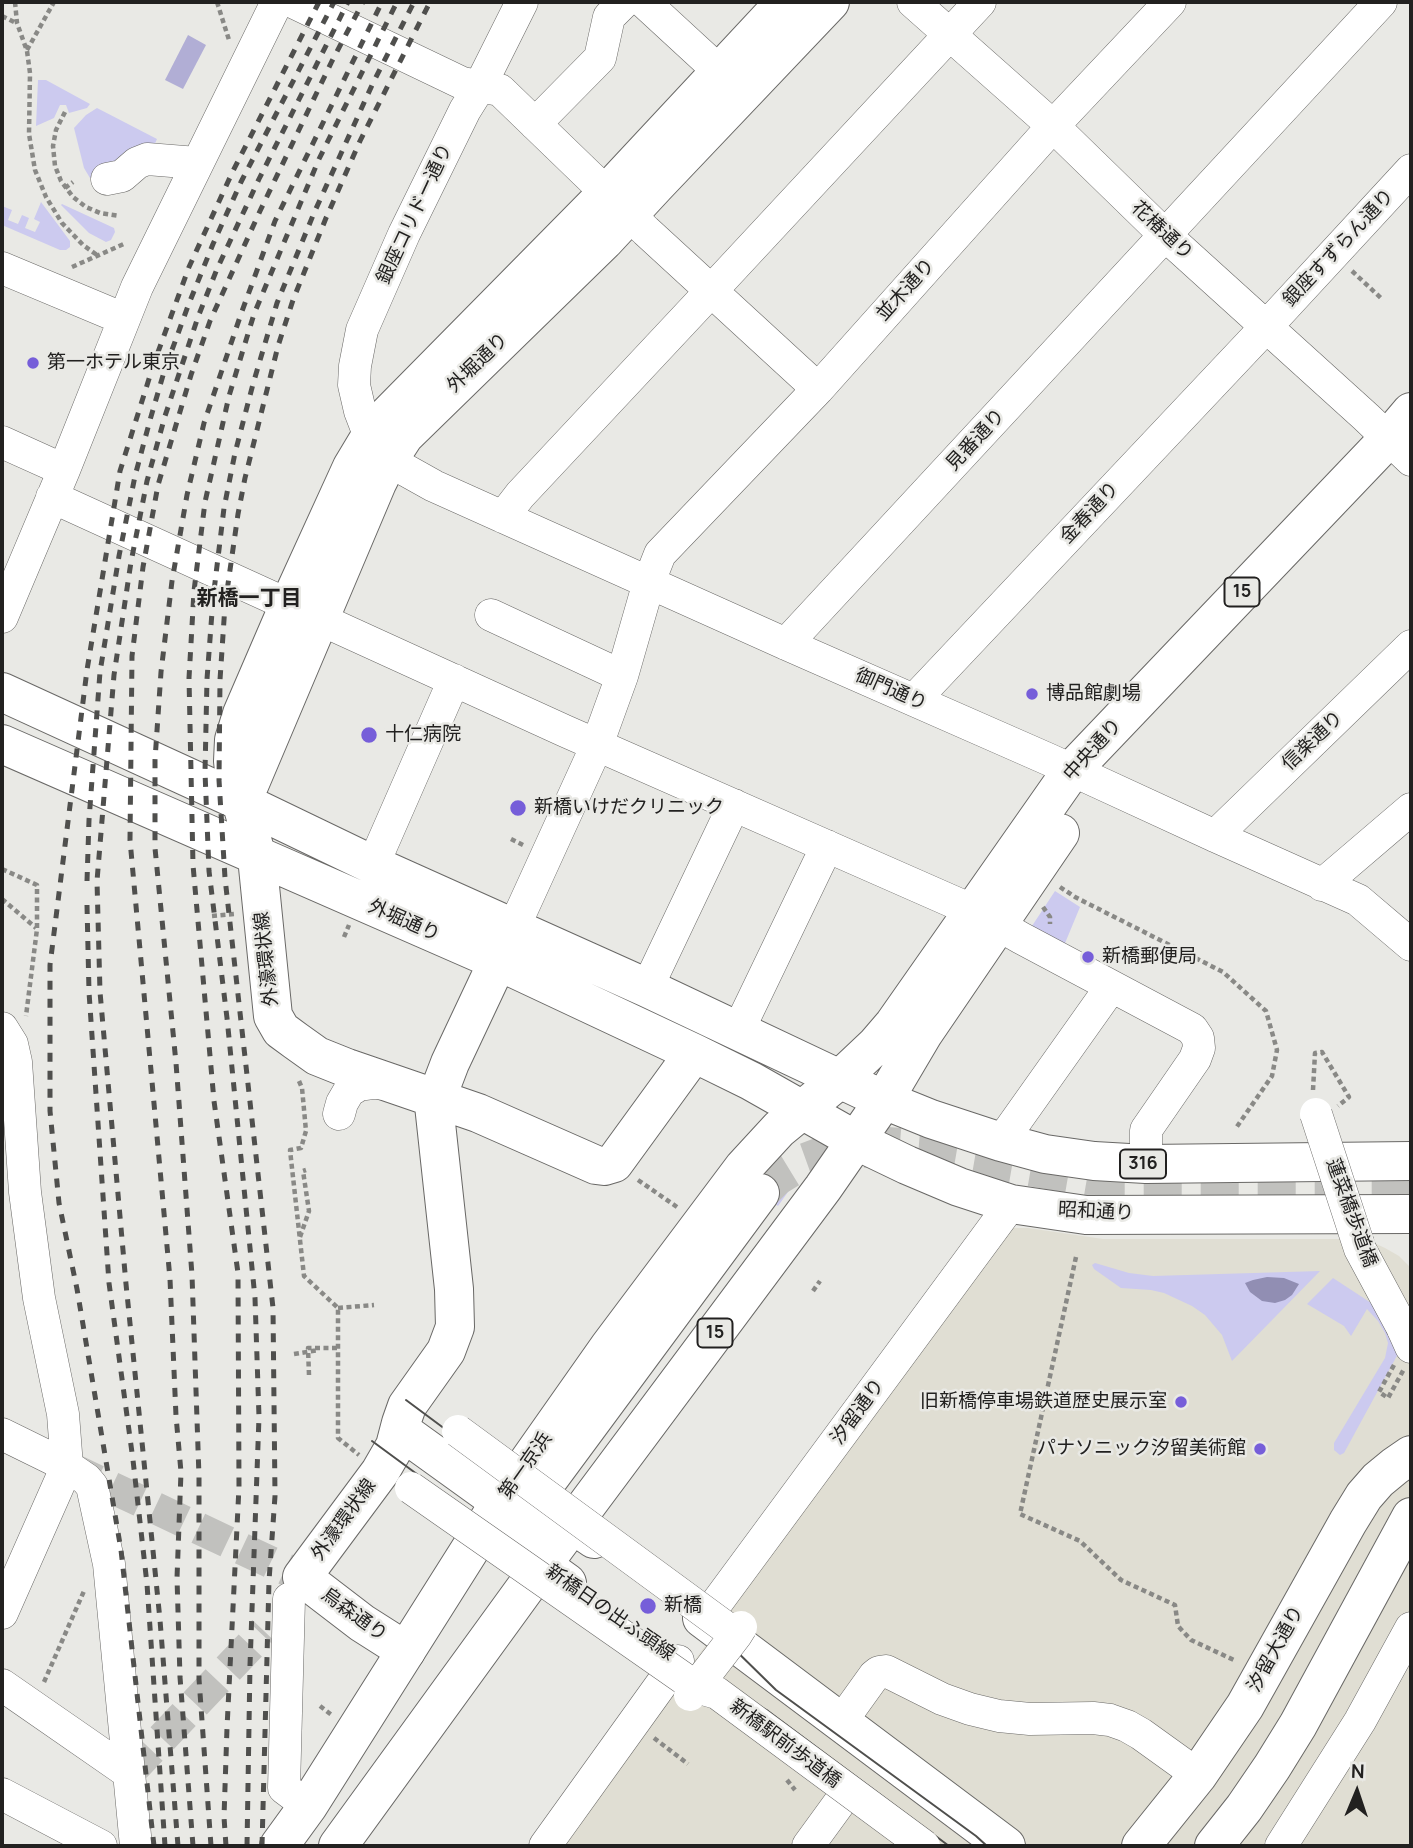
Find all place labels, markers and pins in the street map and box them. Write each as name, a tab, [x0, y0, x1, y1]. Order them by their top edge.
place label: 第一ホテル東京	[47, 352, 180, 374]
marker: 第一ホテル東京	[25, 355, 41, 371]
place label: 博品館劇場	[1046, 683, 1141, 705]
marker: 博品館劇場	[1024, 686, 1040, 702]
place label: 十仁病院	[385, 724, 461, 746]
marker: 十仁病院	[359, 725, 379, 745]
place label: 新橋いけだクリニック	[534, 797, 724, 819]
marker: 新橋いけだクリニック	[508, 798, 528, 818]
place label: 新橋郵便局	[1102, 946, 1197, 968]
marker: 新橋郵便局	[1080, 949, 1096, 965]
place label: 旧新橋停車場鉄道歴史展示室	[920, 1391, 1167, 1413]
marker: 旧新橋停車場鉄道歴史展示室	[1173, 1394, 1189, 1410]
place label: パナソニック汐留美術館	[1037, 1438, 1246, 1460]
marker: パナソニック汐留美術館	[1252, 1441, 1268, 1457]
place label: 新橋	[664, 1595, 702, 1617]
marker: 新橋	[638, 1596, 658, 1616]

